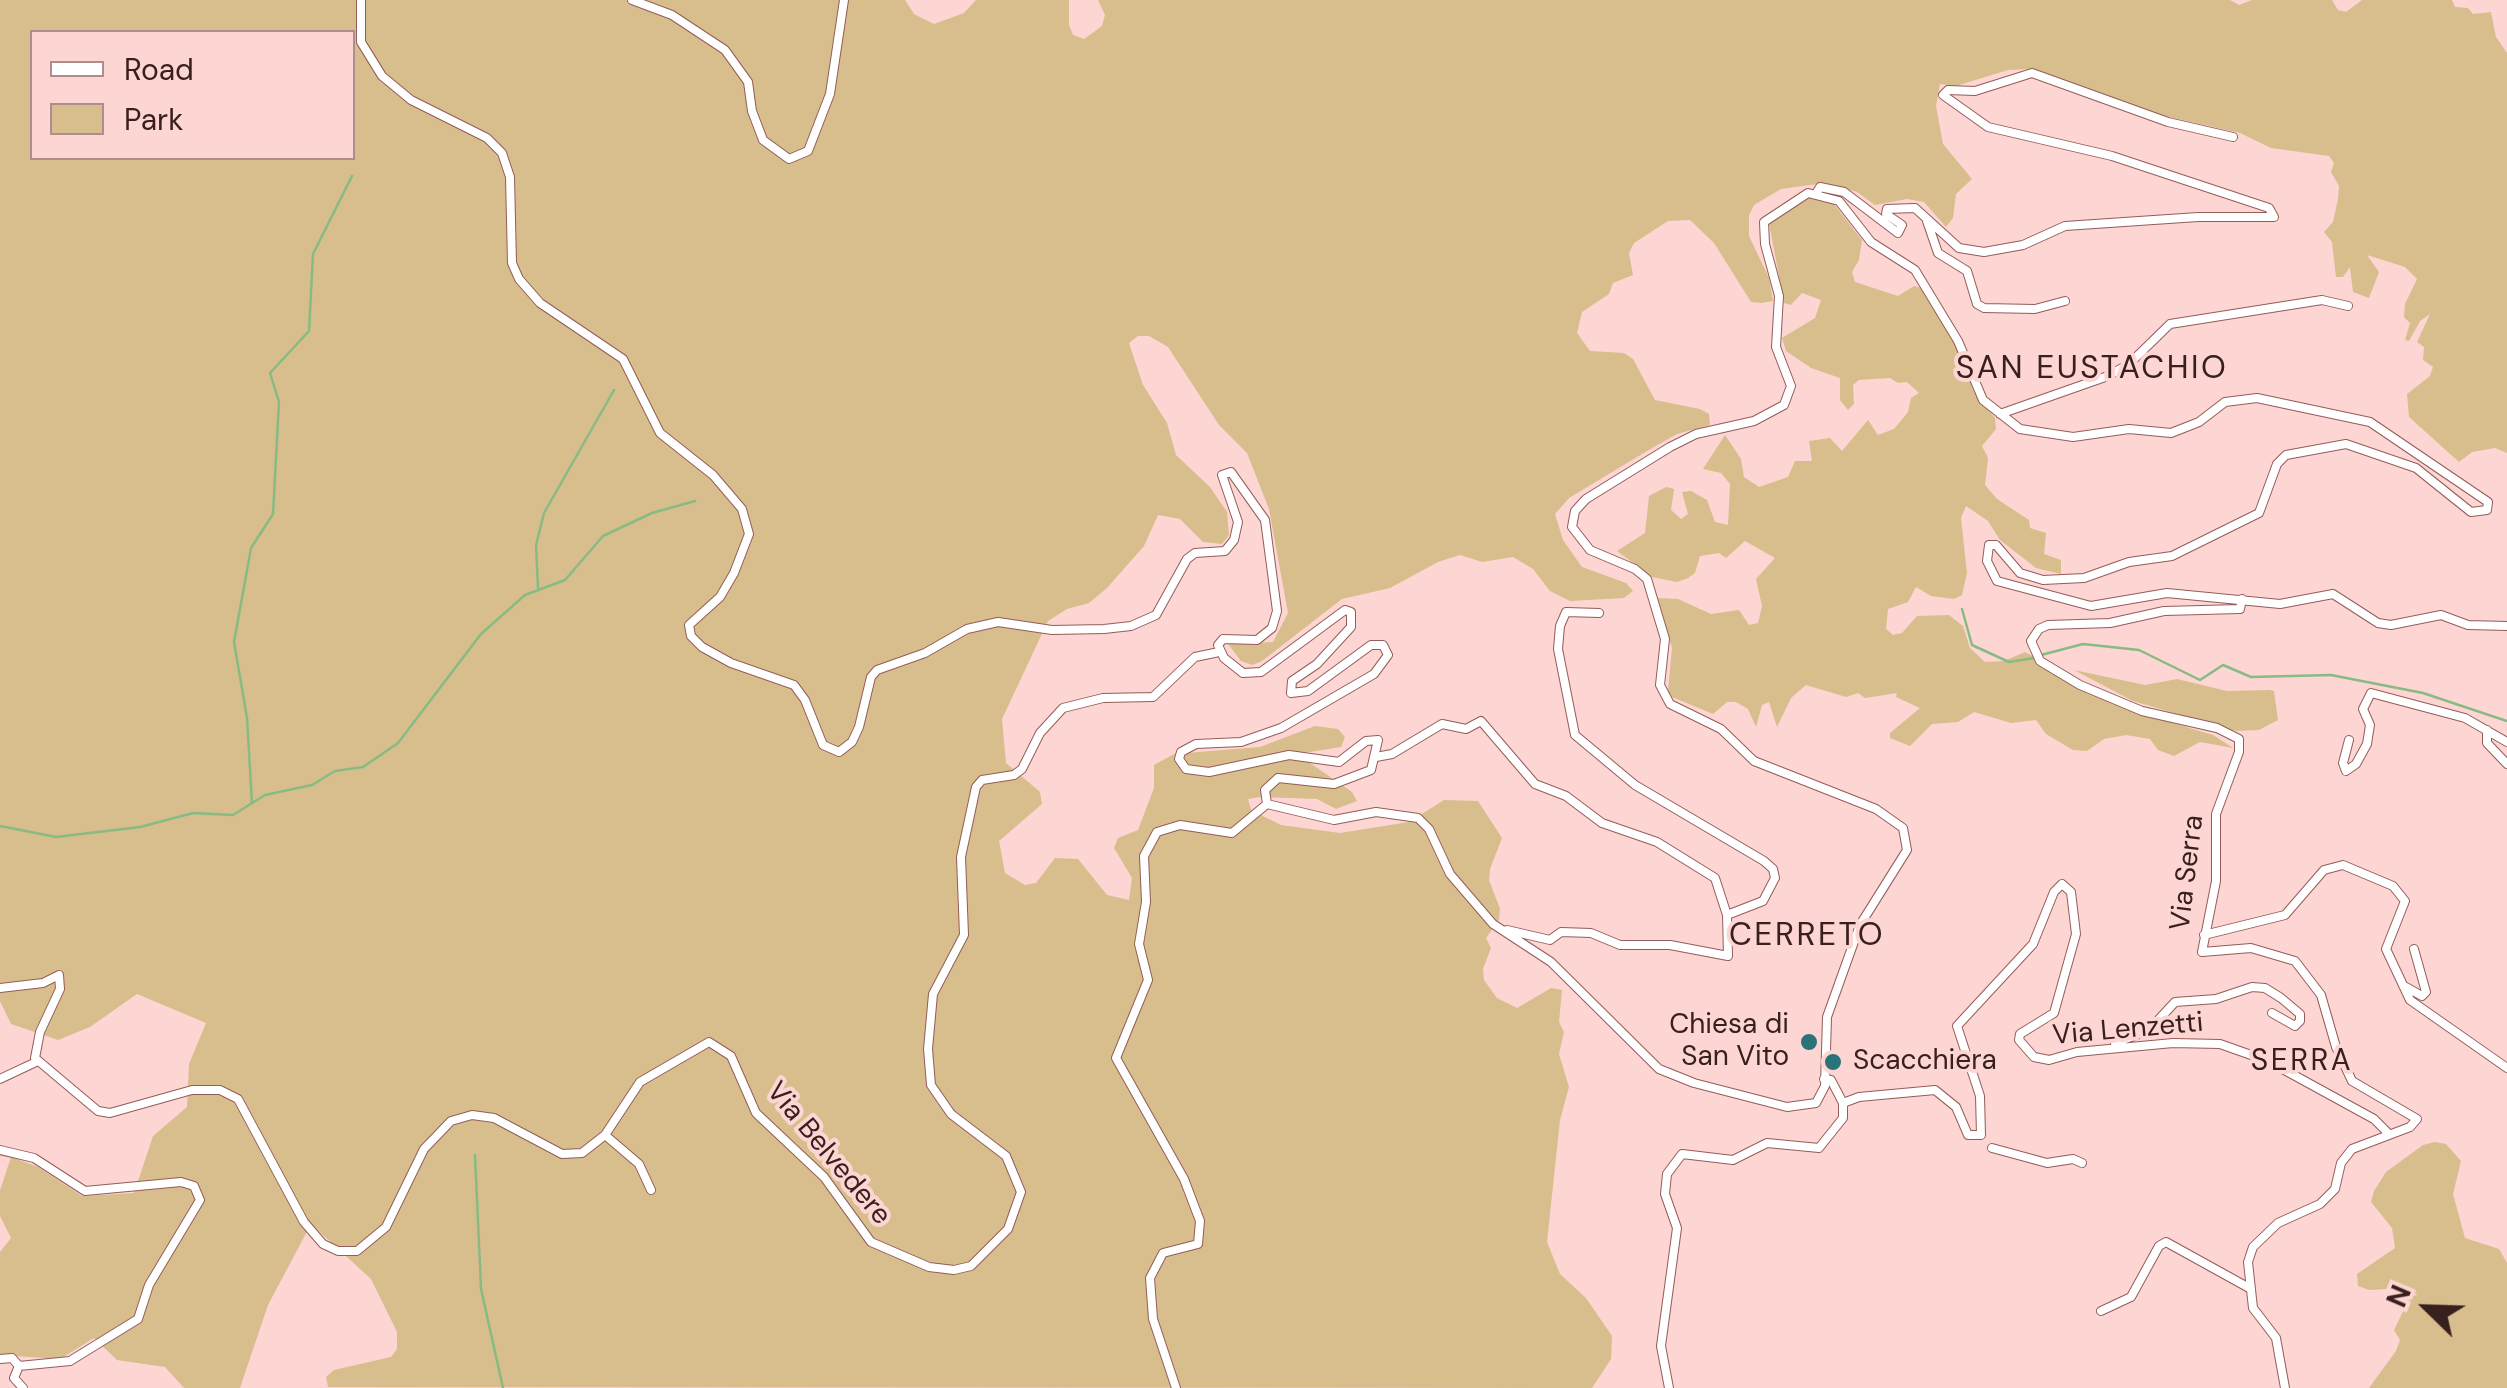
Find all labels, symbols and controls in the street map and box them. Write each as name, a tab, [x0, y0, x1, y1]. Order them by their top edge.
legend	[30, 30, 355, 160]
text: Road	[124, 50, 194, 89]
text: Park	[124, 100, 183, 139]
district label: SAN EUSTACHIO	[1956, 351, 2228, 389]
street label: Via Serra	[2164, 813, 2212, 933]
district label: CERRETO	[1729, 918, 1885, 956]
street label: Via Lenzetti	[2051, 1007, 2205, 1053]
place label: Chiesa di San Vito	[1669, 1009, 1789, 1075]
marker: Chiesa di San Vito	[1798, 1031, 1820, 1053]
district label: SERRA	[2251, 1044, 2353, 1080]
place label: Scacchiera	[1853, 1045, 1997, 1079]
marker: Scacchiera	[1822, 1051, 1844, 1073]
street label: Via Belvedere	[758, 1076, 898, 1232]
north arrow	[2377, 1258, 2477, 1358]
text: N	[2378, 1279, 2420, 1313]

